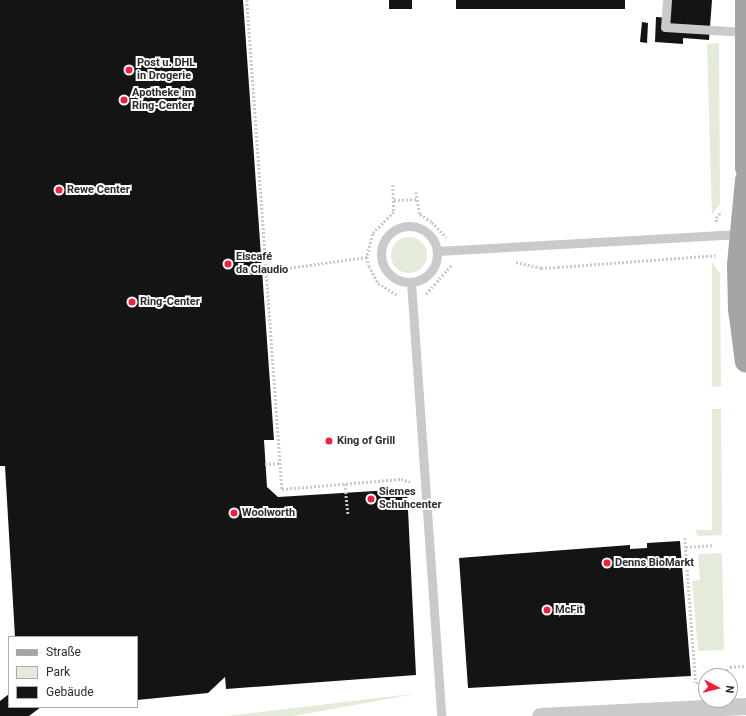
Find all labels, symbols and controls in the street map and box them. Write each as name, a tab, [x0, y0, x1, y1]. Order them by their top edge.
place label: Post u. DHL in Drogerie	[137, 57, 195, 83]
marker: Post u. DHL in Drogerie	[124, 65, 134, 75]
place label: Apotheke im Ring-Center	[132, 87, 194, 113]
marker: Apotheke im Ring-Center	[119, 95, 129, 105]
place label: Rewe Center	[67, 183, 130, 197]
marker: Rewe Center	[54, 185, 64, 195]
place label: Eiscafé da Claudio	[236, 251, 288, 277]
marker: Eiscafé da Claudio	[223, 259, 233, 269]
place label: Ring-Center	[140, 295, 200, 309]
marker: Ring-Center	[127, 297, 137, 307]
place label: King of Grill	[337, 434, 395, 448]
marker: King of Grill	[324, 436, 334, 446]
place label: Siemes Schuhcenter	[379, 486, 442, 512]
marker: Siemes Schuhcenter	[366, 494, 376, 504]
place label: Woolworth	[242, 506, 295, 520]
marker: Woolworth	[229, 508, 239, 518]
place label: Denns BioMarkt	[615, 556, 694, 570]
marker: Denns BioMarkt	[602, 558, 612, 568]
place label: McFit	[555, 603, 583, 617]
marker: McFit	[542, 605, 552, 615]
legend	[8, 636, 138, 708]
text: Straße	[46, 645, 81, 659]
text: Park	[46, 665, 70, 679]
north arrow	[698, 668, 738, 708]
text: Gebäude	[46, 685, 94, 699]
text: N	[722, 685, 736, 694]

